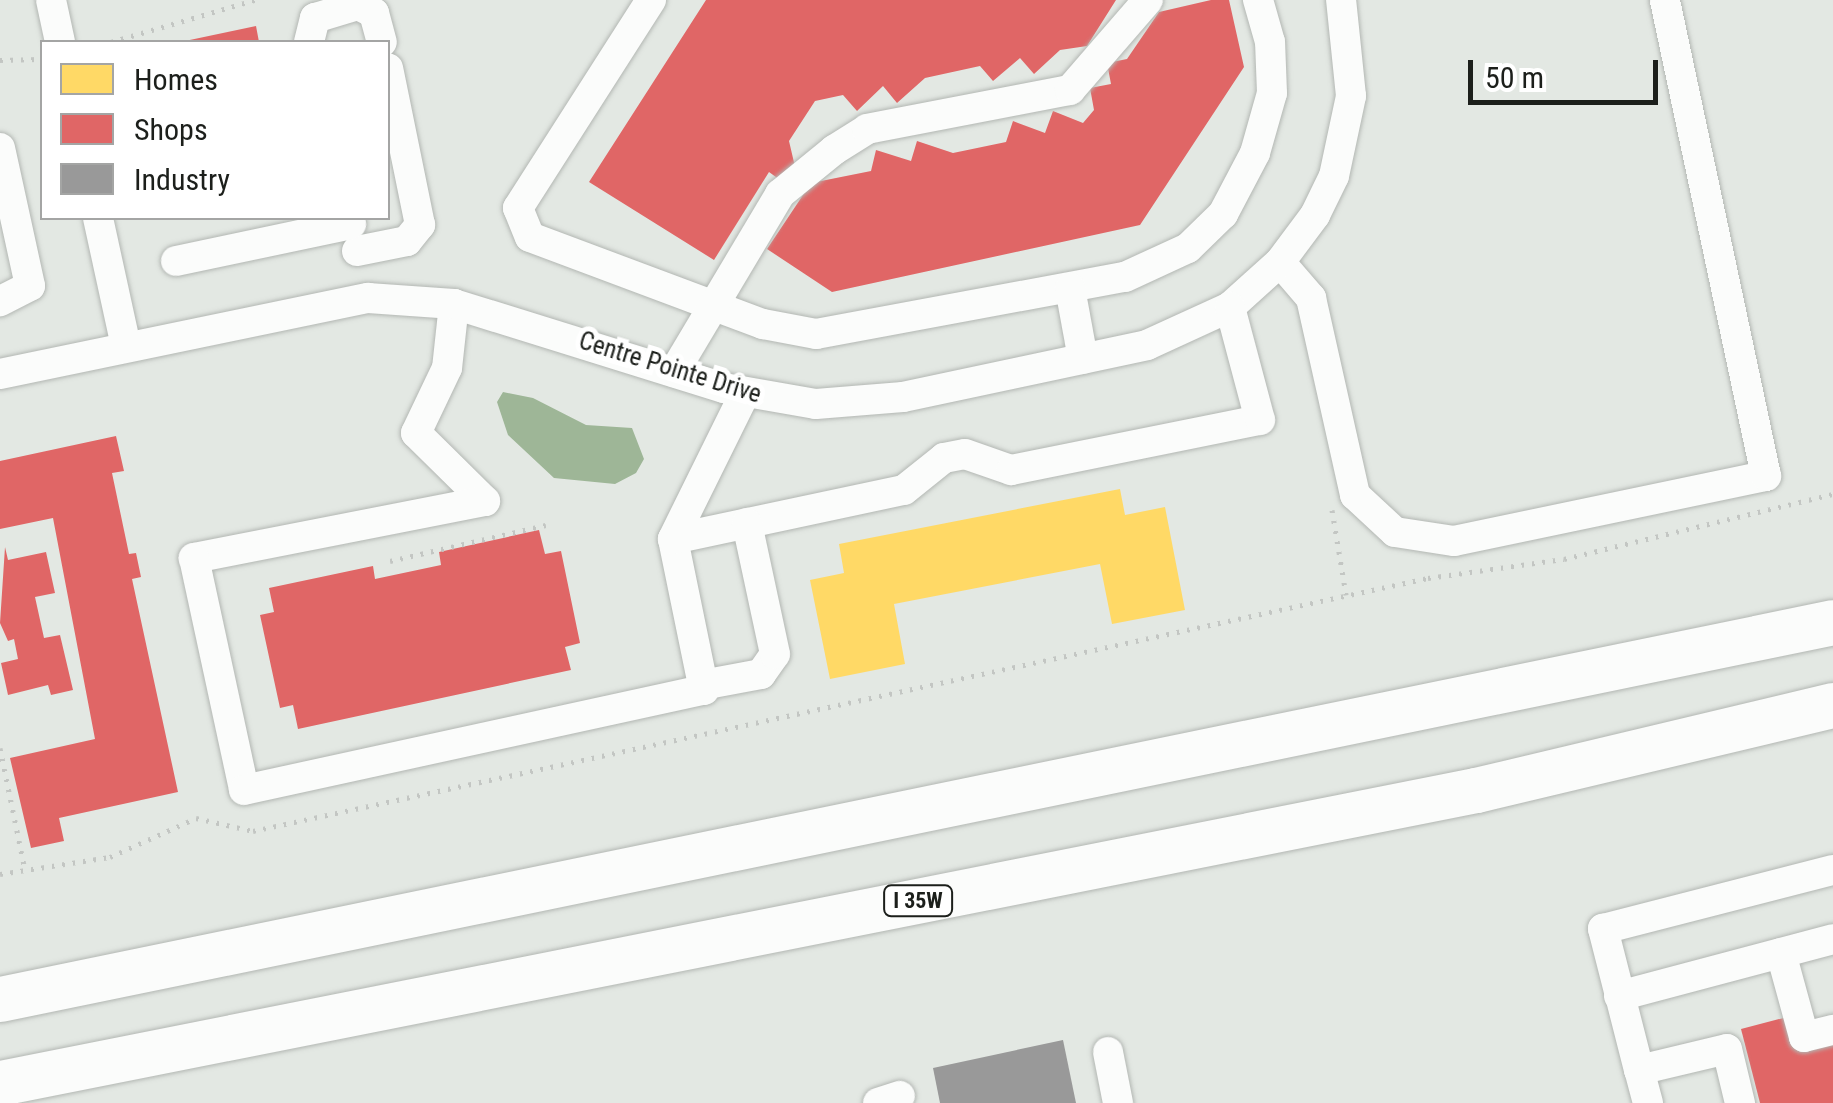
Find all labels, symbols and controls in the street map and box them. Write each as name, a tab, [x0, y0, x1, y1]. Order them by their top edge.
legend	[40, 40, 390, 220]
scale bar	[1473, 40, 1663, 102]
text: 50 m	[1485, 60, 1544, 95]
text: Homes	[134, 62, 218, 97]
text: Shops	[134, 112, 208, 147]
text: Industry	[134, 162, 230, 197]
street label: Centre Pointe Drive	[575, 326, 765, 410]
road number: I 35W	[883, 884, 953, 918]

